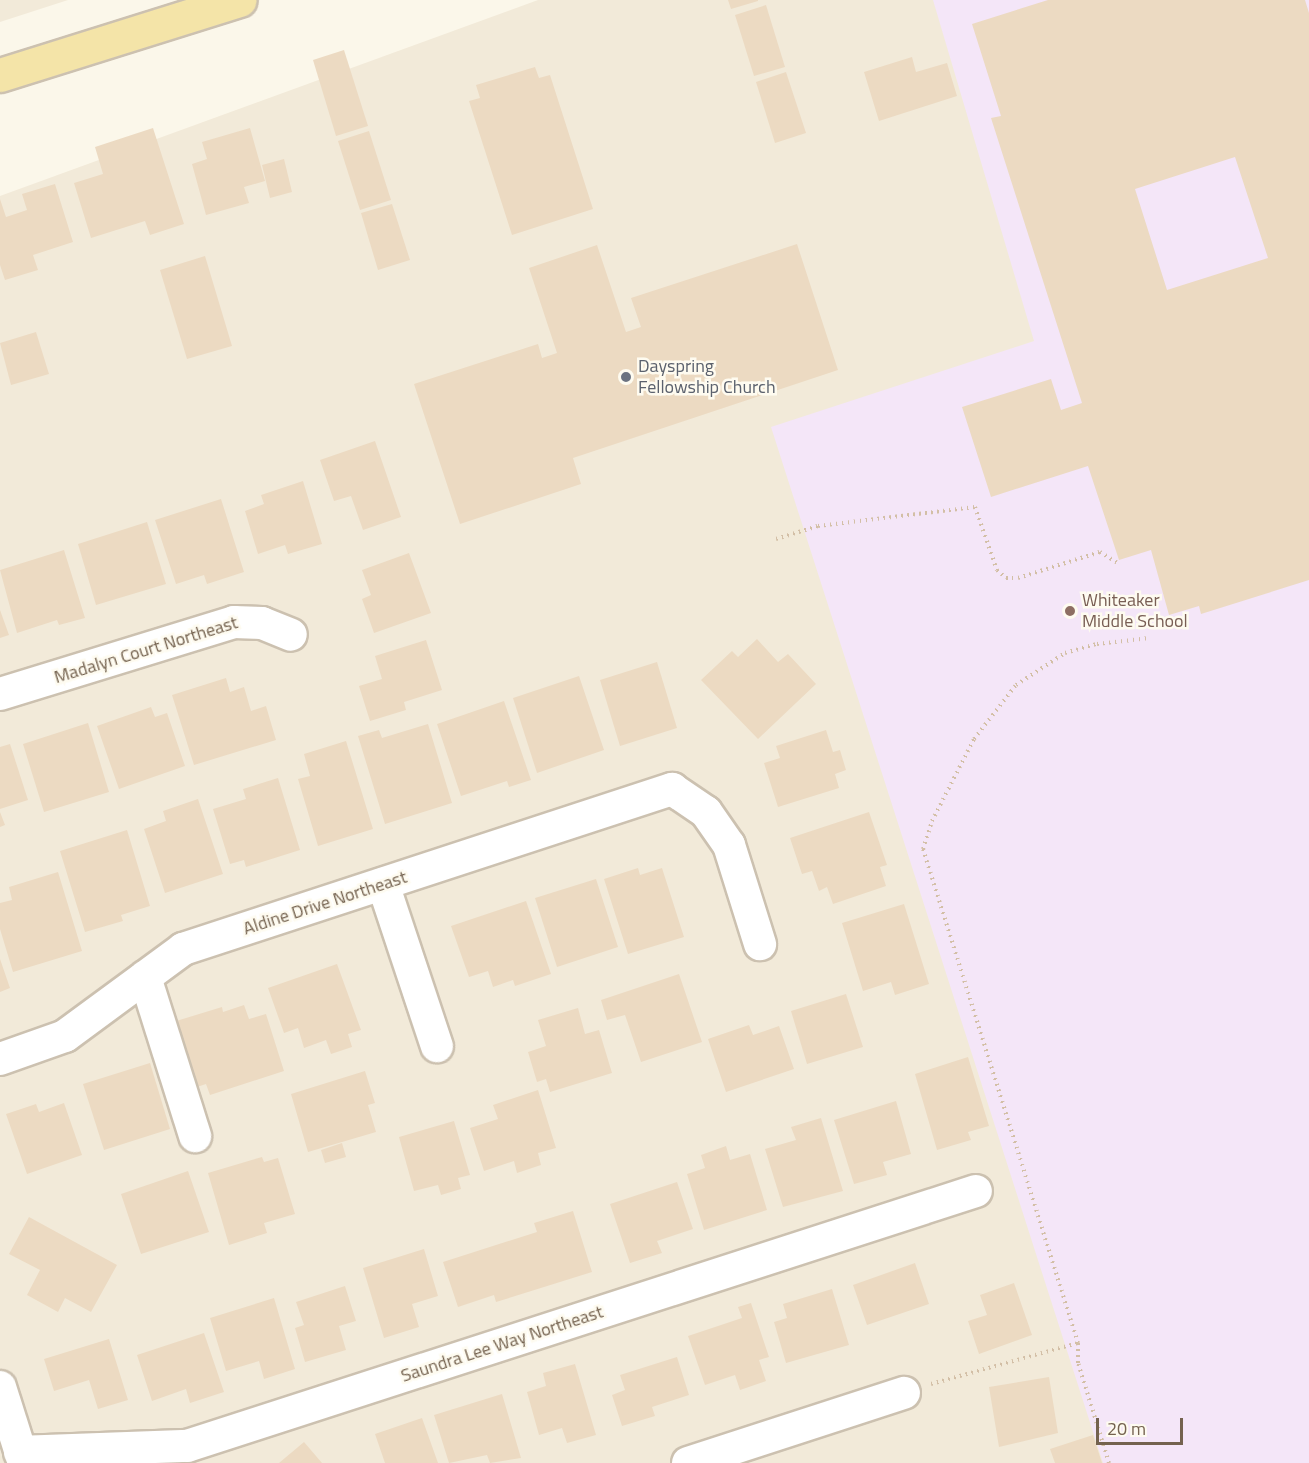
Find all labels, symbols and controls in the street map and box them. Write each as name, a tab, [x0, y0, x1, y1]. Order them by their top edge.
place label: Dayspring Fellowship Church	[638, 356, 776, 398]
marker: Dayspring Fellowship Church	[619, 370, 633, 384]
place label: Whiteaker Middle School	[1082, 590, 1188, 632]
marker: Whiteaker Middle School	[1063, 604, 1077, 618]
street label: Madalyn Court Northeast	[52, 612, 240, 688]
street label: Aldine Drive Northeast	[240, 866, 410, 940]
street label: Saundra Lee Way Northeast	[398, 1301, 606, 1387]
scale bar	[1099, 1406, 1186, 1444]
text: 20 m	[1107, 1415, 1146, 1442]

